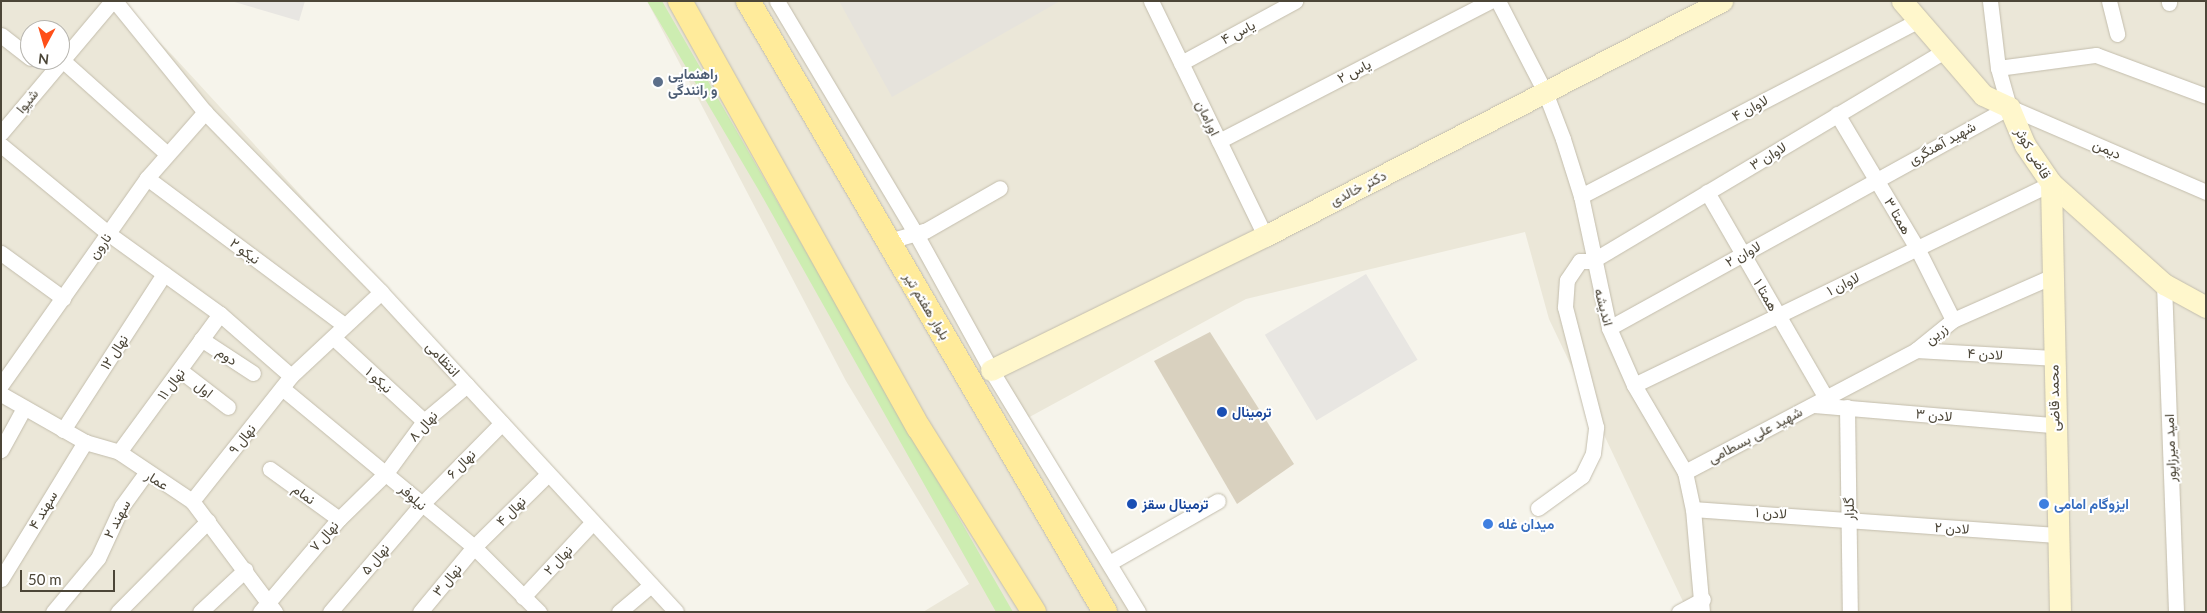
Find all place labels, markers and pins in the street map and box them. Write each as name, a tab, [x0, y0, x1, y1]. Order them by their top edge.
place label: راهنمایی و رانندگی	[668, 66, 718, 98]
marker: راهنمایی و رانندگی	[652, 76, 664, 88]
place label: ترمینال	[1232, 404, 1271, 420]
marker: ترمینال	[1216, 406, 1228, 418]
place label: ترمینال سقز	[1142, 496, 1209, 512]
place label: ایزوگام امامی	[2054, 496, 2129, 512]
marker: ترمینال سقز	[1126, 498, 1138, 510]
marker: ایزوگام امامی	[2038, 498, 2050, 510]
place label: میدان غله	[1498, 516, 1554, 532]
marker: میدان غله	[1482, 518, 1494, 530]

